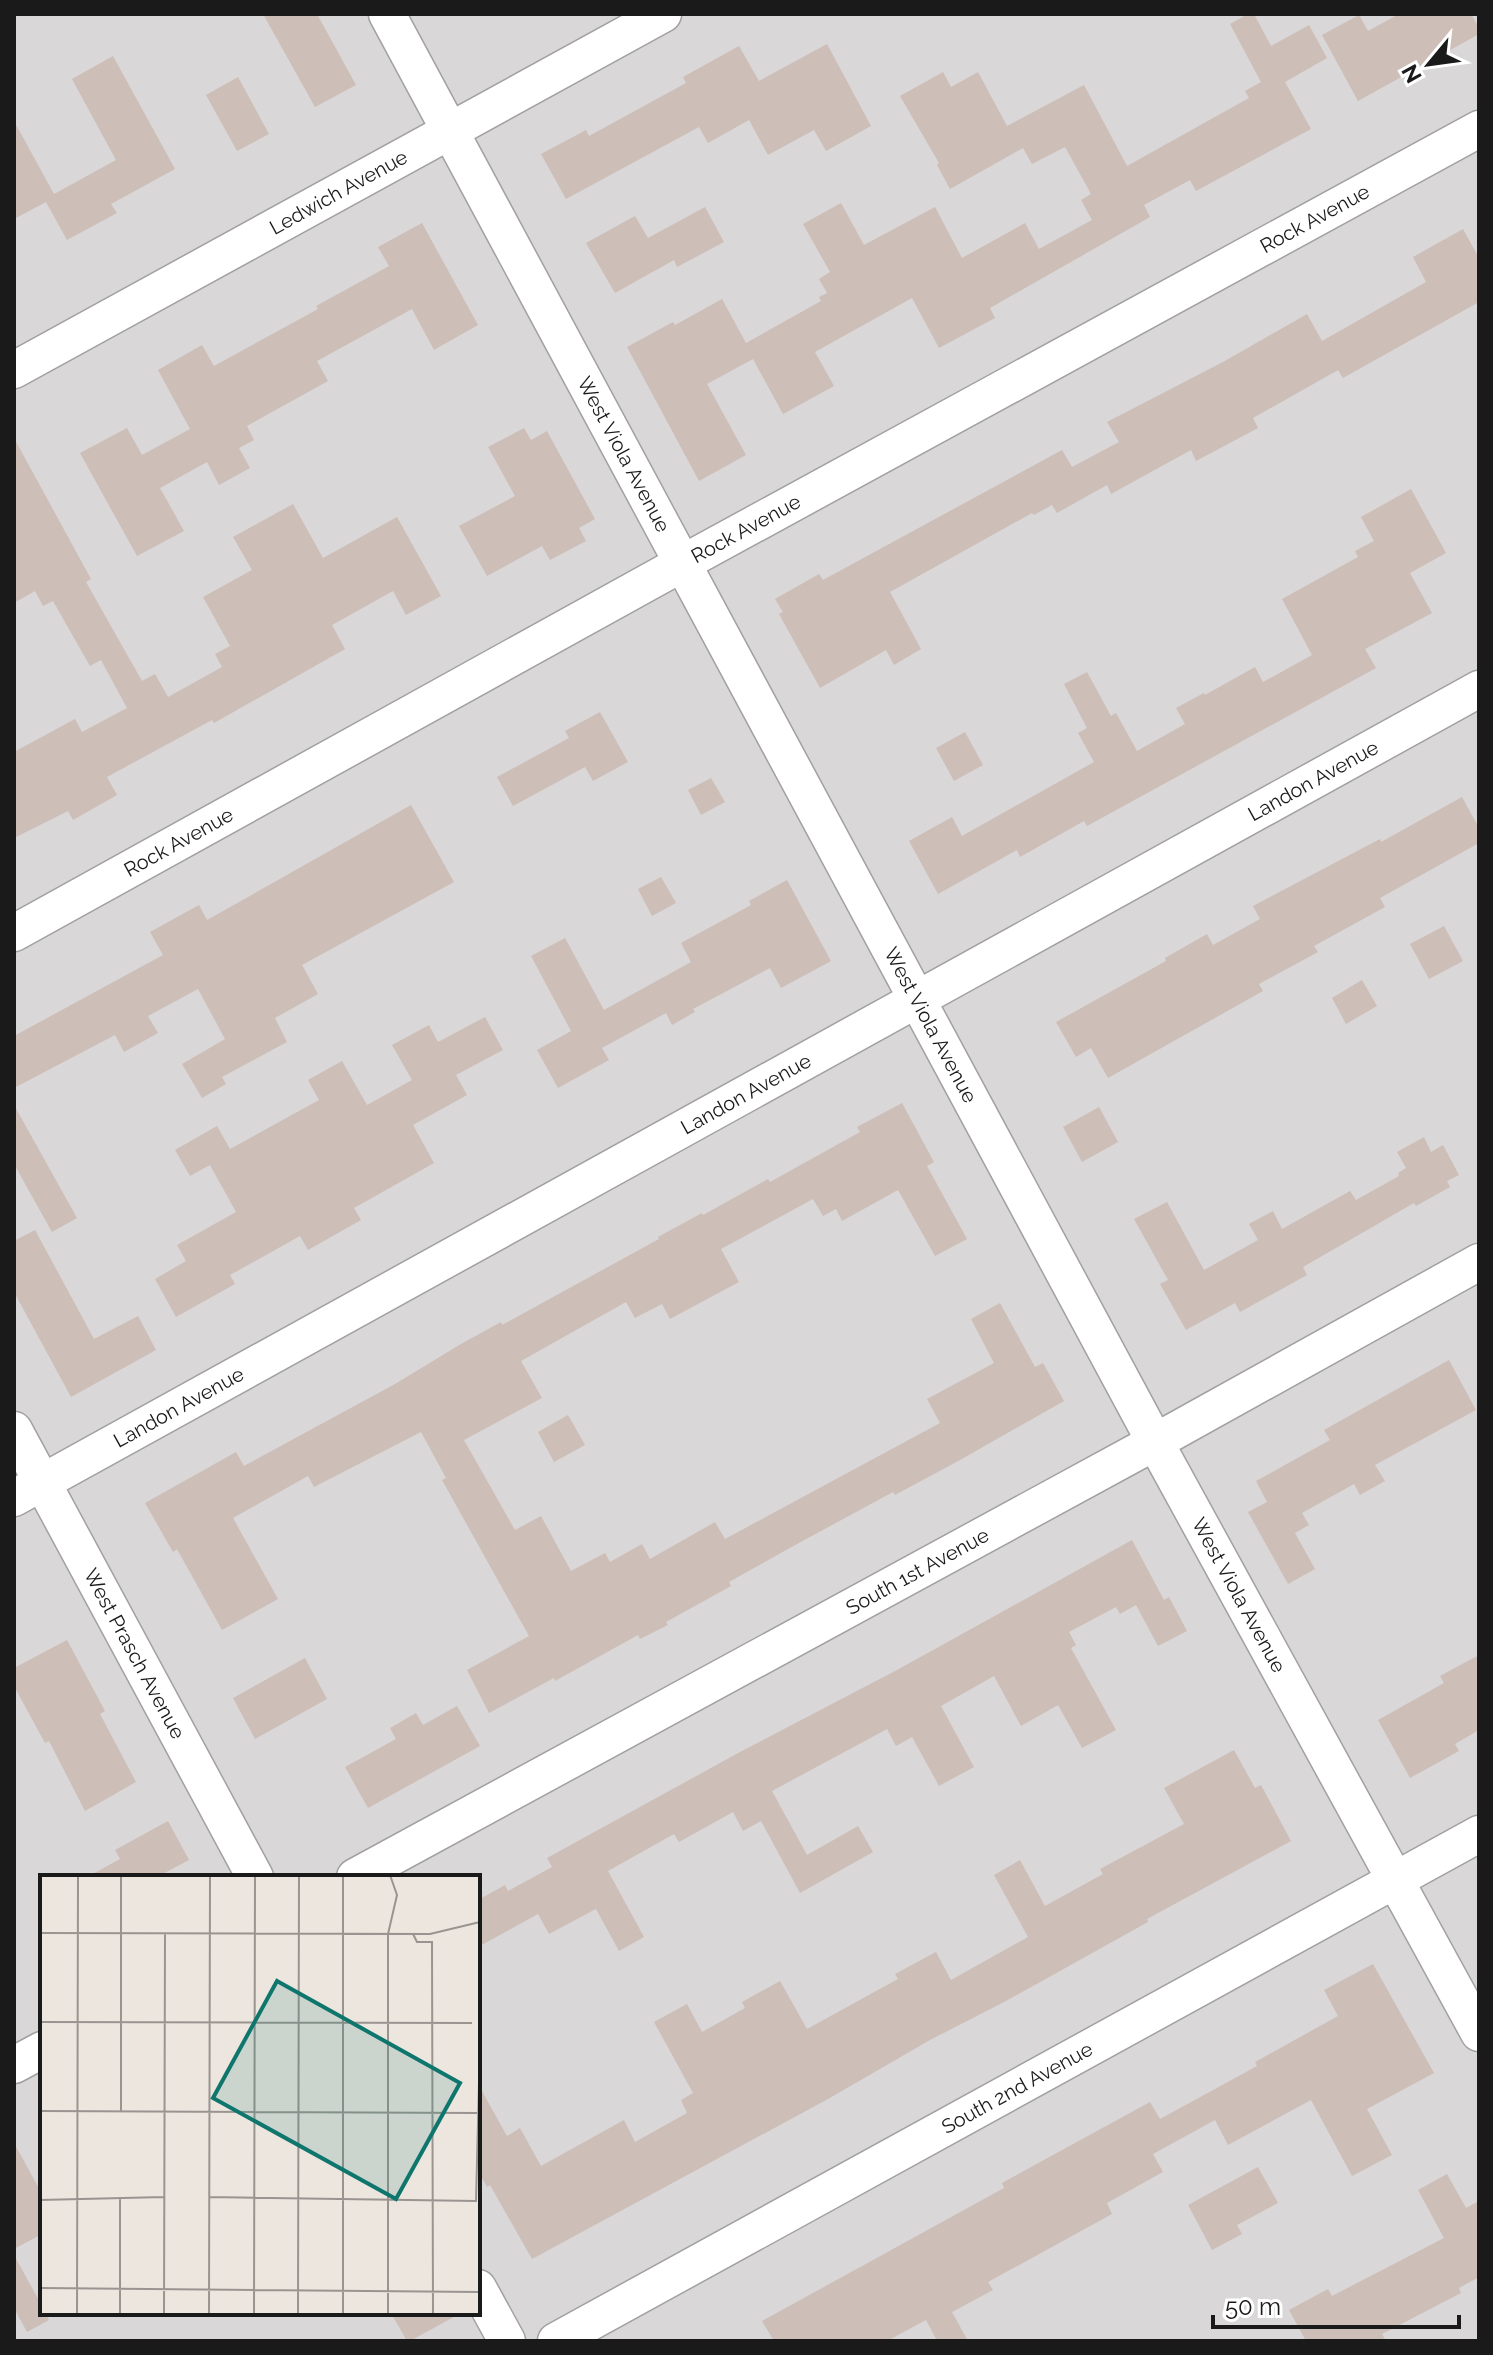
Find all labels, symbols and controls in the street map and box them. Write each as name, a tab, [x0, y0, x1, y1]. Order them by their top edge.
north arrow	[1389, 24, 1469, 104]
text: N	[1396, 60, 1427, 87]
street label: Ledwich Avenue	[265, 144, 412, 240]
street label: Rock Avenue	[1256, 179, 1374, 258]
street label: West Viola Avenue	[572, 372, 676, 536]
street label: Rock Avenue	[687, 489, 805, 568]
street label: Landon Avenue	[1244, 735, 1383, 826]
street label: Rock Avenue	[120, 802, 237, 882]
street label: West Viola Avenue	[879, 943, 982, 1107]
street label: Landon Avenue	[677, 1048, 815, 1139]
street label: Landon Avenue	[109, 1361, 248, 1453]
street label: West Viola Avenue	[1187, 1513, 1291, 1677]
street label: South 1st Avenue	[842, 1523, 993, 1620]
street label: West Prasch Avenue	[79, 1564, 190, 1743]
inset map	[40, 1875, 480, 2315]
street label: South 2nd Avenue	[937, 2037, 1097, 2139]
scale bar	[1213, 2279, 1459, 2329]
text: 50 m	[1225, 2292, 1281, 2321]

